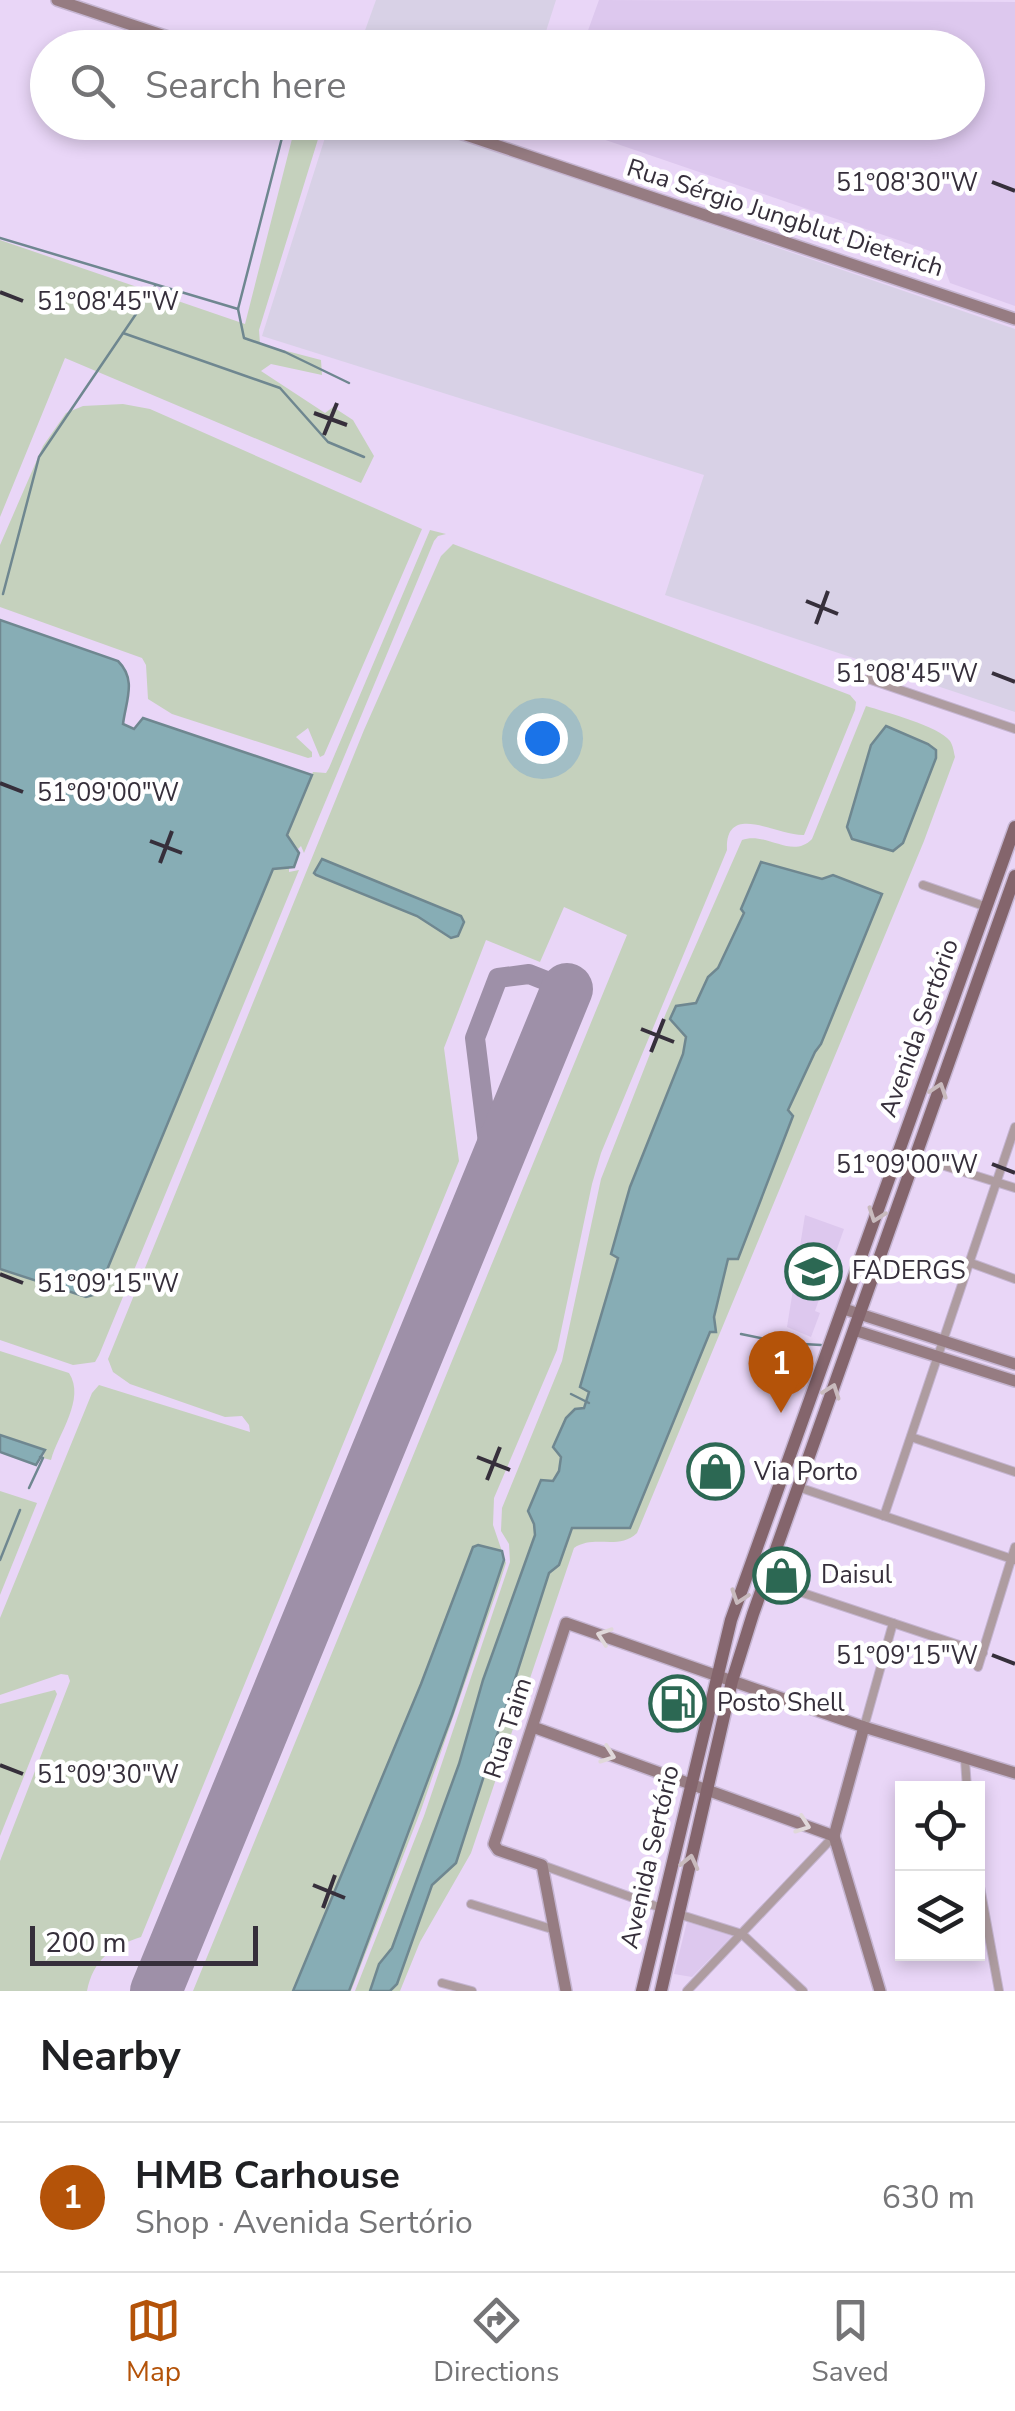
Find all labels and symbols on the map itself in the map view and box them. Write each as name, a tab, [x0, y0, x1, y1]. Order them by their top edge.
street label: Rua Sérgio Jungblut Dieterich	[622, 151, 948, 285]
text: 51°08'30"W	[836, 166, 978, 200]
text: 51°08'45"W	[37, 285, 179, 319]
text: 51°08'45"W	[836, 657, 978, 691]
your location	[517, 713, 568, 764]
text: 51°09'00"W	[37, 776, 179, 810]
street label: Avenida Sertório	[871, 934, 967, 1122]
one-way arrow	[927, 1082, 948, 1099]
text: 51°09'00"W	[836, 1148, 978, 1182]
one-way arrow	[867, 1206, 888, 1223]
school or university icon: FADERGS	[783, 1241, 843, 1301]
place label: FADERGS	[852, 1254, 966, 1288]
text: 51°09'15"W	[37, 1267, 179, 1301]
pin: 1	[748, 1330, 814, 1413]
one-way arrow	[821, 1383, 841, 1400]
shop icon: Via Porto	[685, 1442, 745, 1502]
place label: Via Porto	[753, 1455, 858, 1489]
shop icon: Daisul	[752, 1545, 812, 1605]
place label: Daisul	[821, 1558, 893, 1592]
one-way arrow	[730, 1588, 750, 1605]
one-way arrow	[597, 1628, 614, 1648]
text: 51°09'15"W	[836, 1639, 978, 1673]
street label: Rua Taim	[476, 1673, 540, 1783]
fuel station icon: Posto Shell	[648, 1673, 708, 1733]
place label: Posto Shell	[717, 1686, 845, 1720]
one-way arrow	[599, 1743, 616, 1764]
text: 51°09'30"W	[37, 1758, 179, 1792]
street label: Avenida Sertório	[612, 1762, 688, 1952]
one-way arrow	[793, 1813, 811, 1833]
one-way arrow	[678, 1854, 699, 1871]
scale bar	[30, 1921, 258, 1966]

